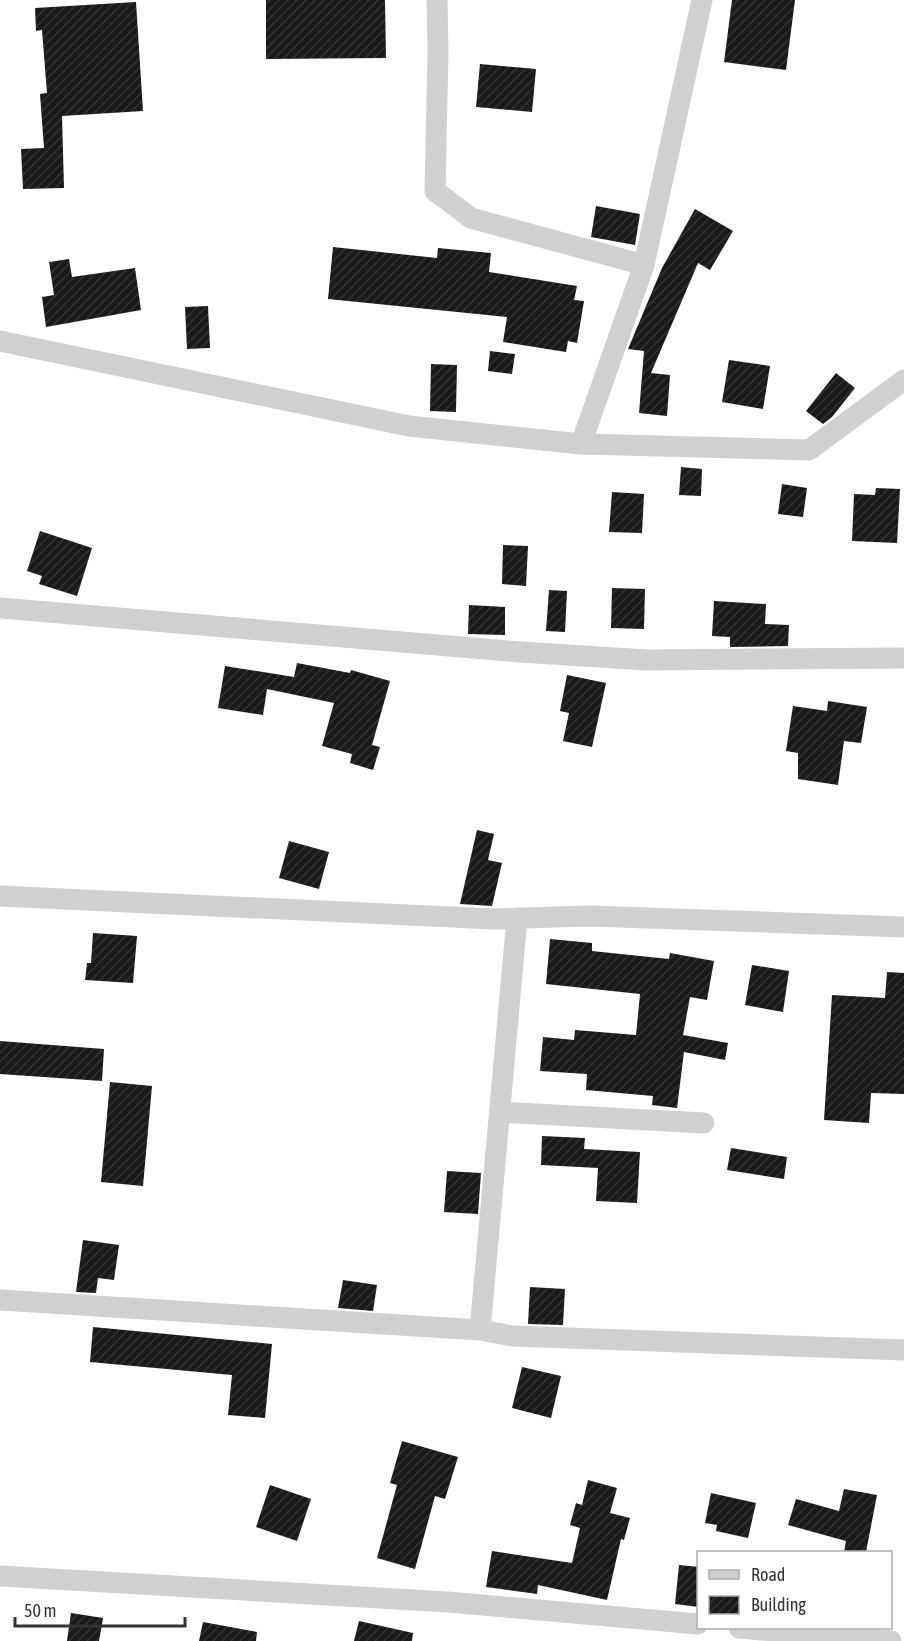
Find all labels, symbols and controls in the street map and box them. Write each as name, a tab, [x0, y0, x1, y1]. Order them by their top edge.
legend	[697, 1551, 892, 1629]
text: Road	[751, 1564, 785, 1585]
scale bar	[15, 1590, 184, 1628]
text: Building	[751, 1594, 806, 1615]
text: 50 m	[24, 1600, 56, 1621]

